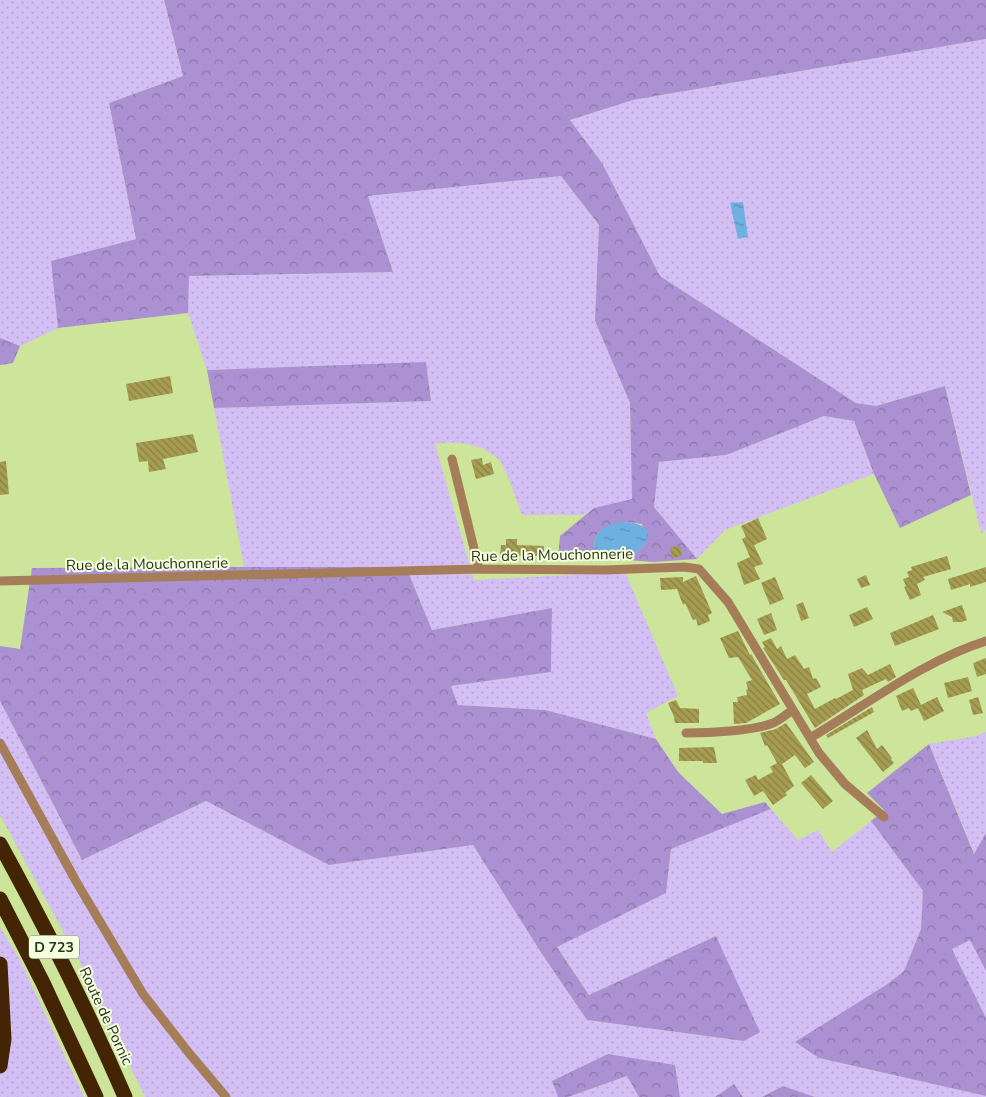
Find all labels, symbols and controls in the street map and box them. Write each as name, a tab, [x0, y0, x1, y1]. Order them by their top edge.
street label: Rue de la Mouchonnerie	[471, 544, 633, 566]
street label: Rue de la Mouchonnerie	[66, 553, 228, 575]
road number: D 723	[29, 936, 79, 959]
street label: Route de Pornic	[75, 964, 137, 1068]

